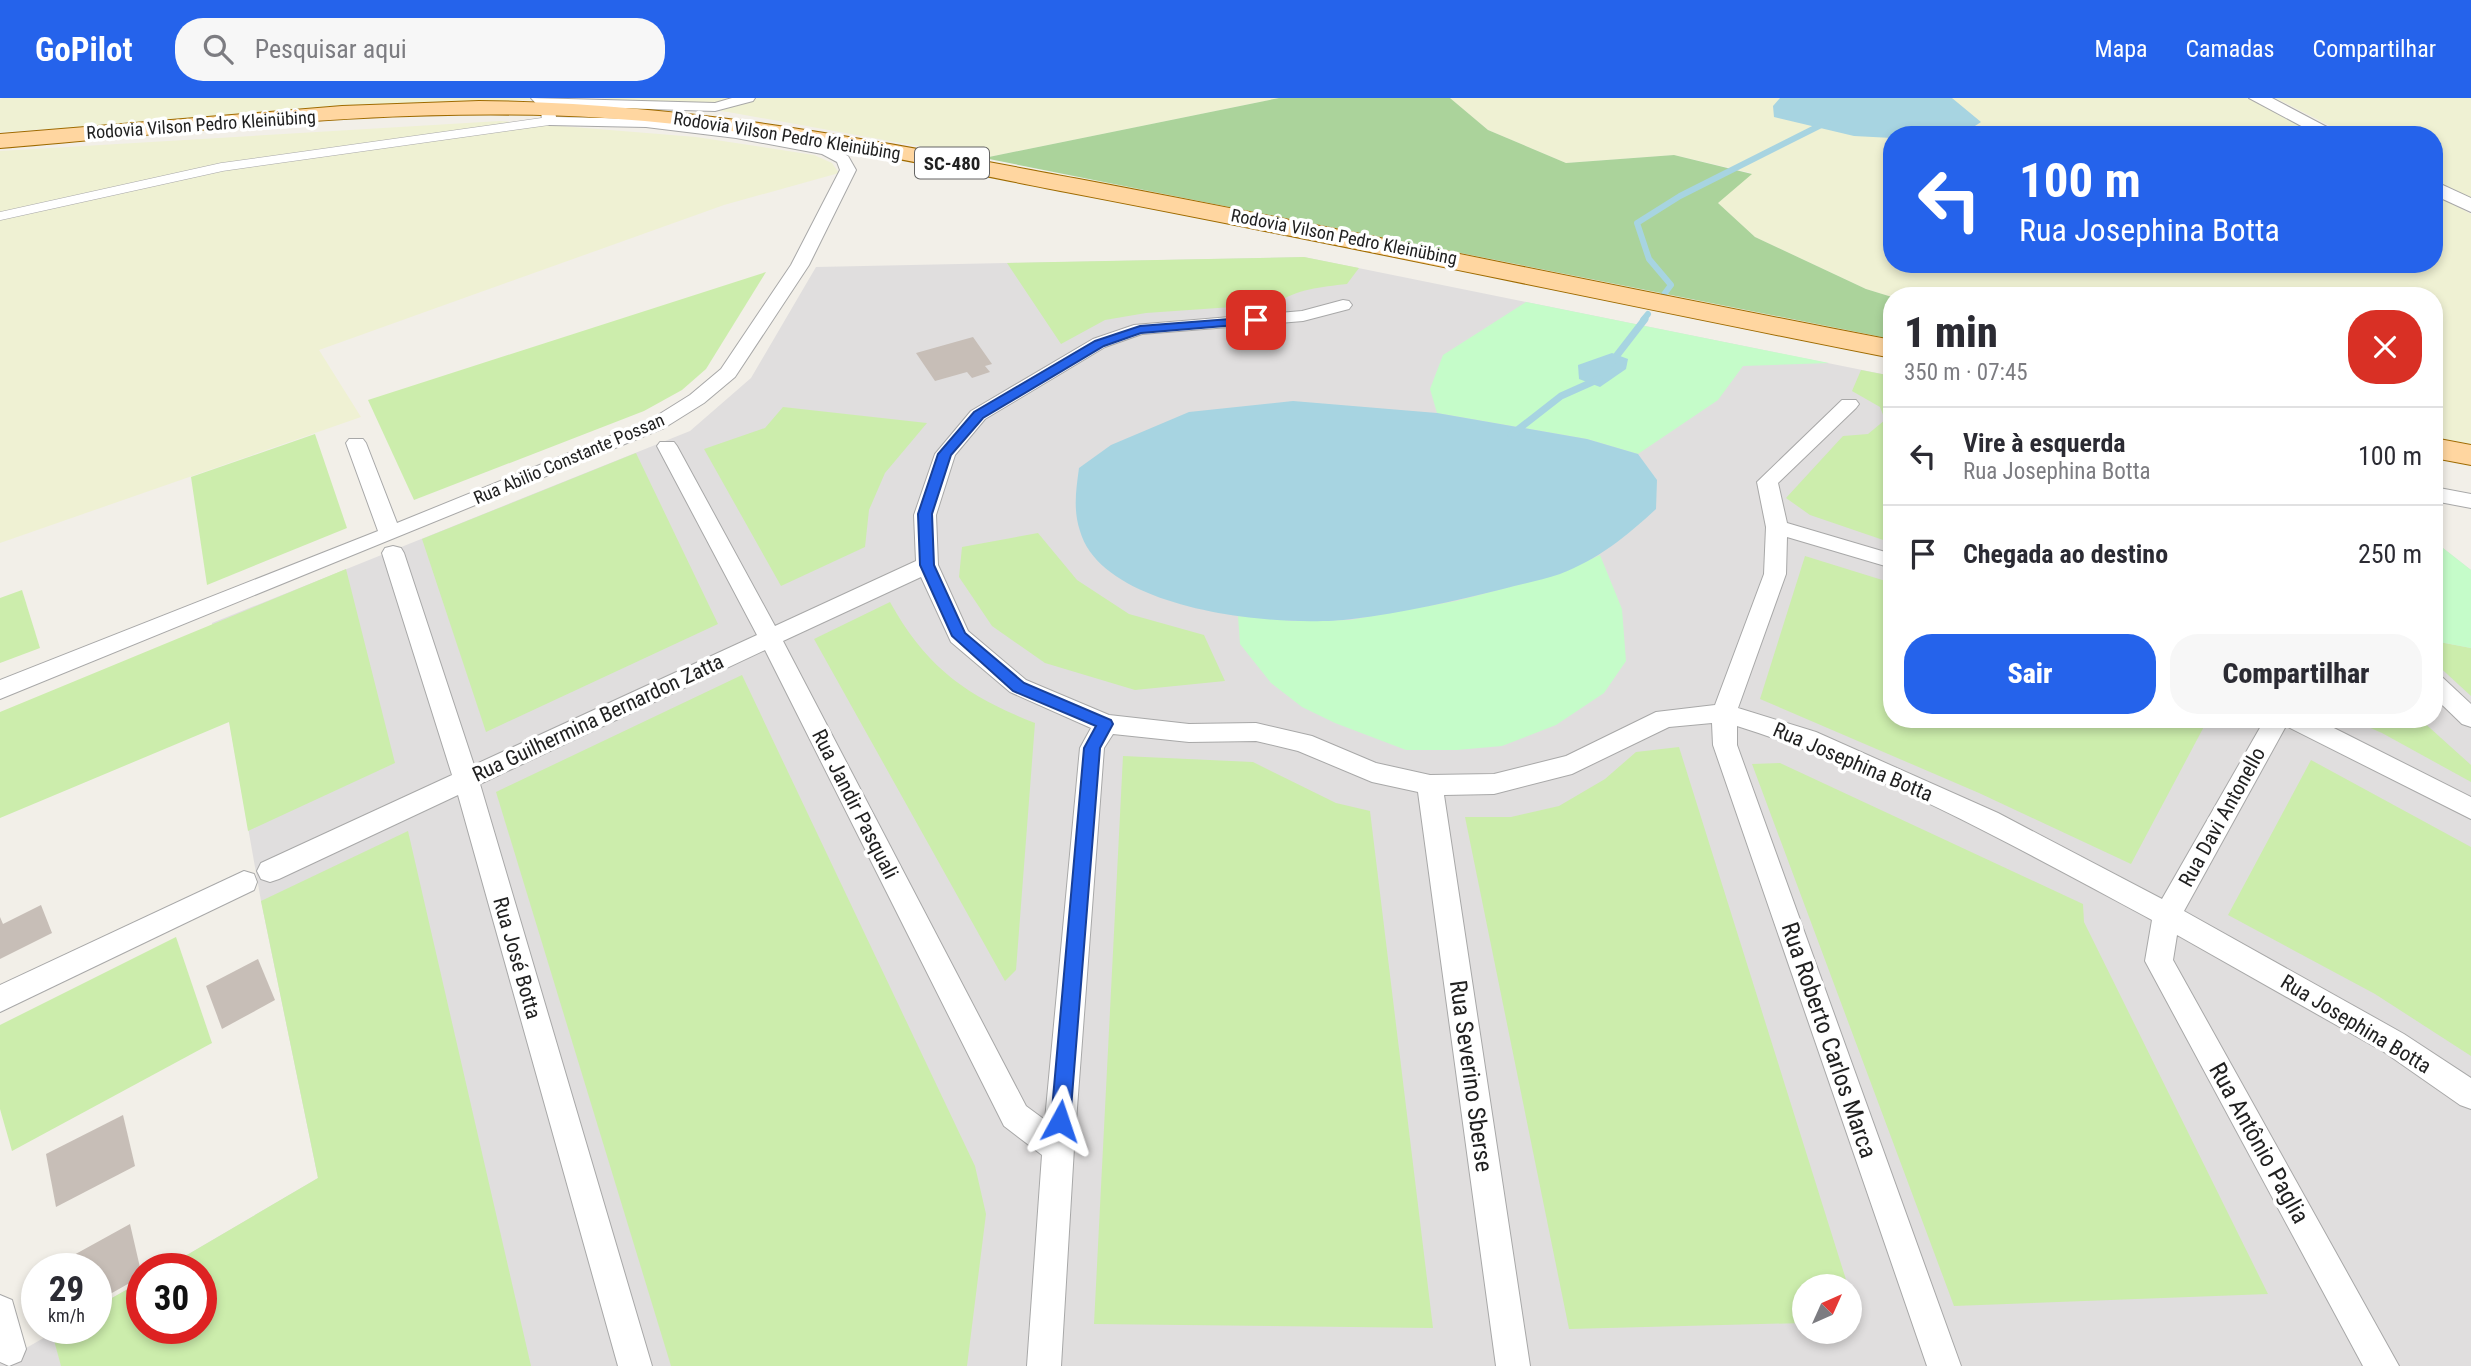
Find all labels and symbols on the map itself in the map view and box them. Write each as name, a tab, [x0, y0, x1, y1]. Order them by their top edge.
street label: Rodovia Vilson Pedro Kleinübing	[86, 106, 316, 143]
street label: Rodovia Vilson Pedro Kleinübing	[672, 107, 902, 164]
road number: SC-480	[915, 148, 989, 178]
street label: Rodovia Vilson Pedro Kleinübing	[1229, 204, 1459, 269]
pin	[1226, 290, 1286, 350]
street label: Rua Abilio Constante Possan	[470, 409, 667, 508]
street label: Rua Guilhermina Bernardon Zatta	[469, 649, 727, 787]
street label: Rua Josephina Botta	[1770, 718, 1936, 806]
street label: Rua Jandir Pasquali	[807, 725, 903, 883]
street label: Rua Davi Antonello	[2174, 743, 2270, 891]
street label: Rua José Botta	[488, 894, 546, 1022]
street label: Rua Roberto Carlos Marca	[1776, 919, 1882, 1161]
street label: Rua Josephina Botta	[2276, 970, 2436, 1078]
street label: Rua Severino Sberse	[1444, 978, 1498, 1174]
street label: Rua Antônio Paglia	[2203, 1058, 2315, 1228]
position arrow	[1023, 1084, 1097, 1158]
speed limit sign: 30	[126, 1253, 217, 1344]
north arrow	[1792, 1274, 1862, 1344]

